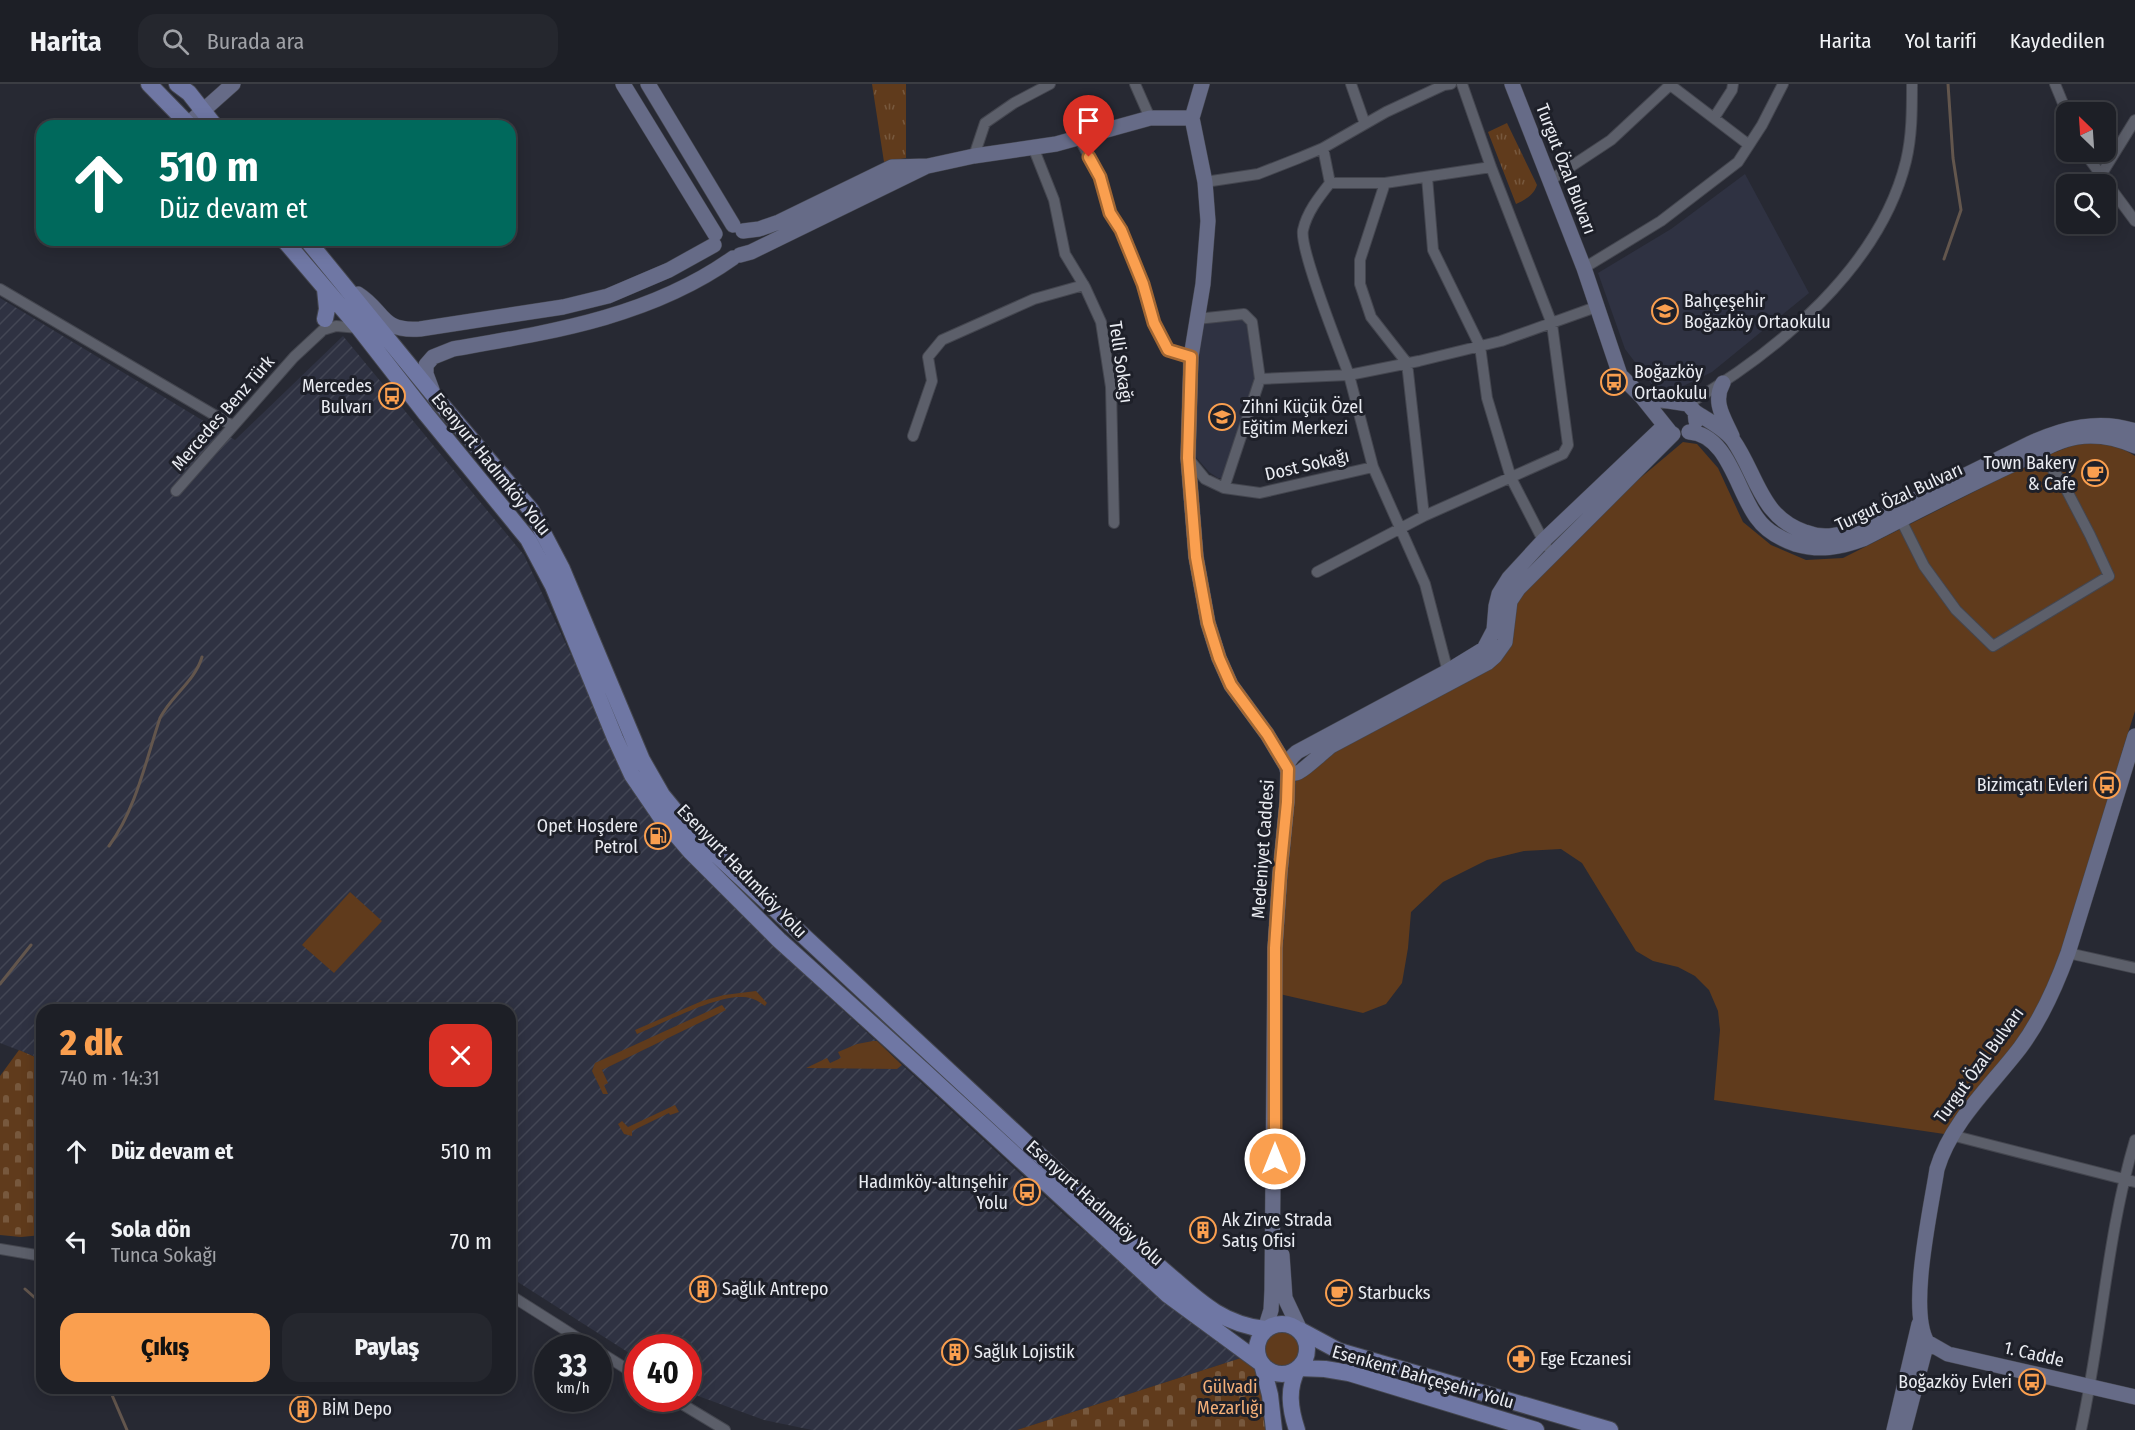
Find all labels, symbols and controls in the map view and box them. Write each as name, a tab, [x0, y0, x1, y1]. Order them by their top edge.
search box	[138, 14, 558, 68]
text: Harita	[30, 25, 102, 58]
icon: search	[159, 25, 192, 58]
text: Burada ara	[207, 28, 304, 55]
text: Harita	[1819, 28, 1872, 54]
text: Yol tarifi	[1905, 28, 1977, 54]
text: Kaydedilen	[2010, 28, 2105, 54]
pin	[1063, 95, 1114, 157]
street label: Turgut Özal Bulvarı	[1531, 101, 1601, 237]
north arrow	[2056, 102, 2116, 162]
map controls	[2056, 102, 2116, 234]
icon: arrive	[1072, 104, 1105, 137]
text: 510 m	[159, 142, 259, 192]
icon: ahead	[60, 144, 138, 222]
button: search	[2056, 174, 2116, 234]
text: Düz devam et	[159, 193, 308, 225]
place label: Bahçeşehir Boğazköy Ortaokulu	[1684, 290, 1831, 333]
school or university icon: Bahçeşehir Boğazköy Ortaokulu	[1650, 296, 1680, 326]
street label: Telli Sokağı	[1104, 320, 1138, 404]
street label: Mercedes Benz Türk	[167, 350, 279, 475]
place label: Boğazköy Ortaokulu	[1634, 361, 1707, 404]
bus stop icon: Boğazköy Ortaokulu	[1599, 367, 1629, 397]
place label: Mercedes Bulvarı	[302, 375, 372, 418]
bus stop icon: Mercedes Bulvarı	[377, 381, 407, 411]
street label: Esenyurt Hadımköy Yolu	[427, 388, 555, 540]
place label: Zihni Küçük Özel Eğitim Merkezi	[1242, 396, 1363, 439]
school or university icon: Zihni Küçük Özel Eğitim Merkezi	[1207, 402, 1237, 432]
street label: Dost Sokağı	[1263, 445, 1351, 485]
place label: Town Bakery & Cafe	[1984, 452, 2076, 495]
street label: Turgut Özal Bulvarı	[1832, 458, 1966, 536]
cafe icon: Town Bakery & Cafe	[2080, 458, 2110, 488]
bus stop icon: Bizimçatı Evleri	[2092, 770, 2122, 800]
place label: Bizimçatı Evleri	[1977, 774, 2088, 796]
street label: Medeniyet Caddesi	[1247, 779, 1279, 919]
street label: Esenyurt Hadımköy Yolu	[673, 800, 811, 942]
place label: Opet Hoşdere Petrol	[537, 815, 638, 858]
fuel station icon: Opet Hoşdere Petrol	[643, 821, 673, 851]
street label: Turgut Özal Bulvarı	[1930, 1003, 2028, 1127]
text: 2 dk	[60, 1021, 123, 1065]
button: close	[429, 1024, 492, 1087]
text: 740 m · 14:31	[60, 1066, 160, 1090]
position arrow	[1243, 1127, 1307, 1191]
icon: ahead	[60, 1135, 93, 1168]
street label: Esenyurt Hadımköy Yolu	[1022, 1136, 1168, 1270]
text: Düz devam et	[111, 1138, 233, 1165]
text: 510 m	[441, 1138, 492, 1165]
place label: Hadımköy-altınşehir Yolu	[858, 1171, 1009, 1214]
bus stop icon: Hadımköy-altınşehir Yolu	[1012, 1177, 1042, 1207]
place label: Ak Zirve Strada Satış Ofisi	[1222, 1209, 1332, 1252]
building icon: Ak Zirve Strada Satış Ofisi	[1188, 1215, 1218, 1245]
text: Sola dön	[111, 1216, 191, 1243]
icon: left	[60, 1225, 93, 1258]
text: 70 m	[450, 1228, 492, 1255]
text: Tunca Sokağı	[111, 1243, 217, 1267]
building icon: Sağlık Antrepo	[688, 1274, 718, 1304]
place label: Sağlık Antrepo	[722, 1278, 829, 1300]
cafe icon: Starbucks	[1324, 1278, 1354, 1308]
place label: Starbucks	[1358, 1282, 1431, 1304]
button: Çıkış	[60, 1313, 270, 1382]
button: Paylaş	[282, 1313, 492, 1382]
speed limit sign: 40	[624, 1334, 702, 1412]
street label: 1. Cadde	[2002, 1336, 2066, 1372]
building icon: Sağlık Lojistik	[940, 1337, 970, 1367]
street label: Esenkent Bahçeşehir Yolu	[1330, 1340, 1516, 1414]
place label: Sağlık Lojistik	[974, 1341, 1075, 1363]
pharmacy icon: Ege Eczanesi	[1506, 1344, 1536, 1374]
text: 33	[559, 1348, 587, 1384]
place label: Ege Eczanesi	[1540, 1348, 1631, 1370]
bus stop icon: Boğazköy Evleri	[2017, 1367, 2047, 1397]
place label: Boğazköy Evleri	[1898, 1371, 2012, 1393]
park label: Gülvadi Mezarlığı	[1197, 1376, 1263, 1419]
text: km/h	[556, 1379, 590, 1397]
building icon: BİM Depo	[288, 1394, 318, 1424]
place label: BİM Depo	[322, 1398, 392, 1420]

